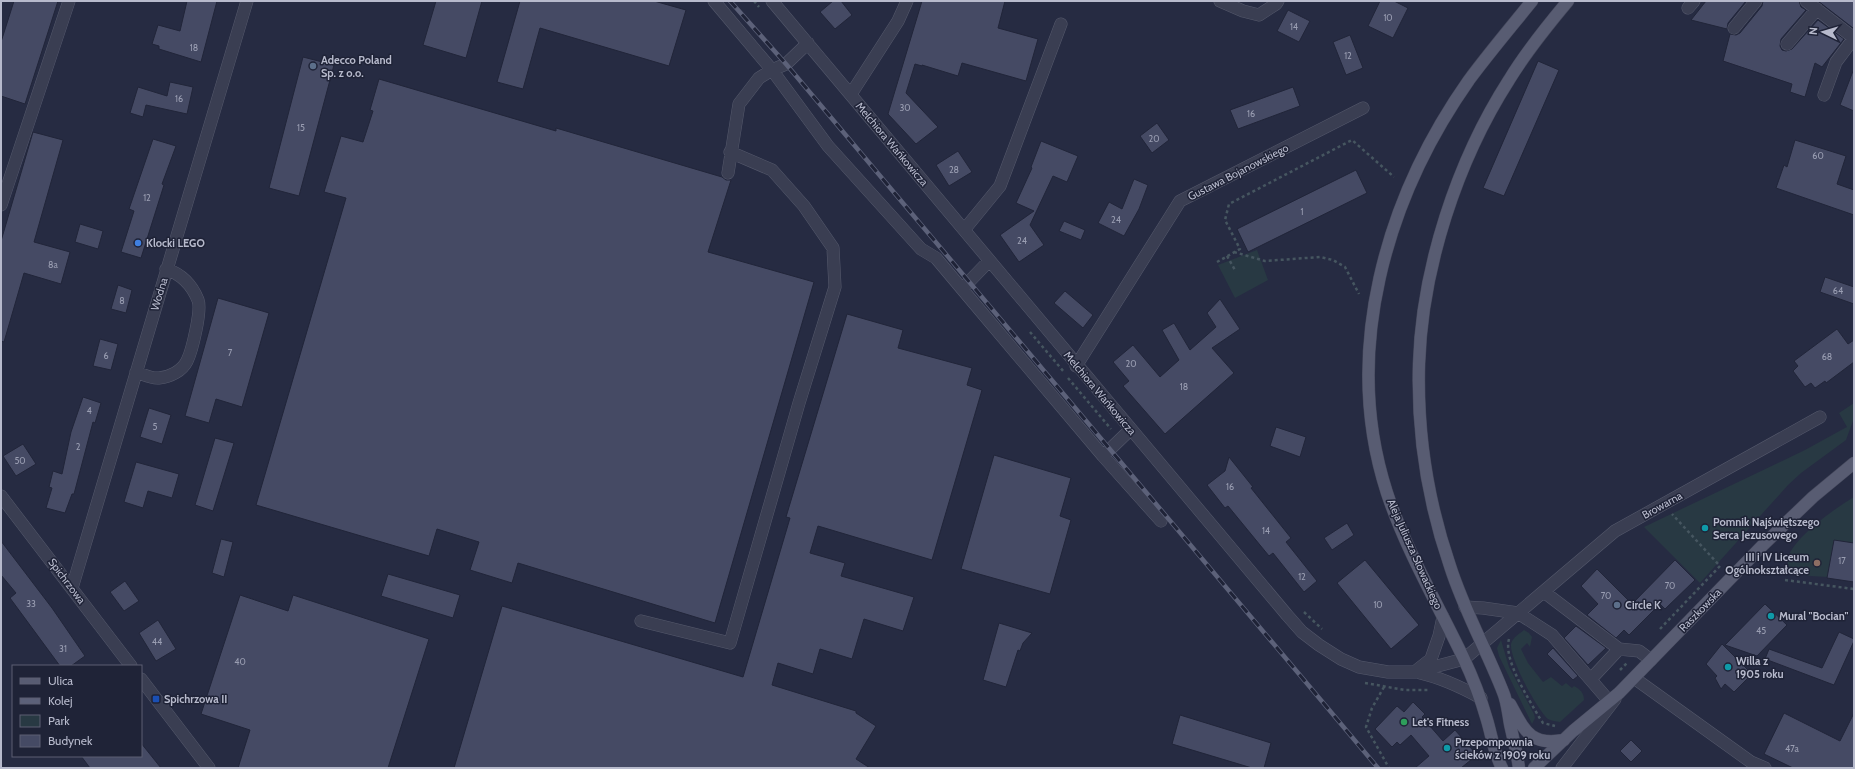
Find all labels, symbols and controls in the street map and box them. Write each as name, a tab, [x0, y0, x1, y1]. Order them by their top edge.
house number: 10	[1383, 12, 1393, 23]
north arrow	[1803, 12, 1843, 52]
house number: 14	[1290, 21, 1298, 32]
text: N	[1806, 27, 1820, 36]
house number: 18	[190, 42, 198, 53]
house number: 12	[1344, 50, 1352, 61]
place label: Adecco Poland Sp. z o.o.	[321, 53, 392, 80]
marker: Adecco Poland Sp. z o.o.	[308, 61, 318, 71]
house number: 16	[175, 93, 183, 104]
street label: Melchiora Wańkowicza	[853, 99, 932, 189]
house number: 30	[899, 102, 911, 113]
house number: 16	[1247, 108, 1255, 119]
house number: 15	[297, 122, 305, 133]
house number: 20	[1149, 133, 1160, 144]
street label: Gustawa Bojanowskiego	[1185, 140, 1291, 204]
house number: 60	[1812, 150, 1824, 161]
house number: 28	[949, 164, 959, 175]
house number: 12	[143, 192, 151, 203]
house number: 1	[1301, 206, 1304, 217]
house number: 24	[1111, 214, 1121, 225]
house number: 24	[1017, 235, 1027, 246]
place label: Klocki LEGO	[146, 236, 205, 250]
marker: Klocki LEGO	[133, 238, 143, 248]
house number: 8a	[48, 259, 59, 270]
street label: Wodna	[147, 275, 171, 312]
house number: 64	[1833, 285, 1843, 296]
house number: 8	[119, 295, 125, 306]
house number: 7	[228, 347, 233, 358]
street label: Melchiora Wańkowicza	[1061, 348, 1140, 438]
house number: 6	[103, 350, 109, 361]
house number: 68	[1822, 351, 1832, 362]
house number: 20	[1126, 358, 1137, 369]
house number: 18	[1180, 381, 1188, 392]
house number: 4	[86, 405, 92, 416]
house number: 5	[153, 421, 158, 432]
house number: 2	[76, 441, 81, 452]
house number: 50	[14, 455, 26, 466]
house number: 16	[1226, 481, 1234, 492]
street label: Browarna	[1639, 488, 1685, 522]
street label: Aleja Juliusza Słowackiego	[1384, 497, 1446, 611]
place label: Pomnik Najświętszego Serca Jezusowego	[1713, 515, 1819, 542]
marker: Pomnik Najświętszego Serca Jezusowego	[1700, 523, 1710, 533]
house number: 14	[1262, 525, 1270, 536]
place label: III i IV Liceum Ogólnokształcące	[1725, 550, 1809, 577]
street label: Spichrzowa	[45, 555, 89, 607]
house number: 17	[1838, 555, 1846, 566]
marker: III i IV Liceum Ogólnokształcące	[1812, 558, 1822, 568]
house number: 12	[1298, 571, 1306, 582]
house number: 70	[1665, 580, 1675, 591]
street label: Raszkowska	[1676, 585, 1725, 635]
house number: 70	[1601, 590, 1611, 601]
house number: 33	[26, 598, 36, 609]
place label: Circle K	[1625, 598, 1661, 612]
house number: 10	[1373, 599, 1383, 610]
marker: Circle K	[1612, 600, 1622, 610]
place label: Mural "Bocian"	[1779, 609, 1849, 623]
marker: Mural "Bocian"	[1766, 611, 1776, 621]
house number: 45	[1756, 625, 1766, 636]
house number: 44	[152, 636, 162, 647]
house number: 31	[59, 643, 67, 654]
place label: Willa z 1905 roku	[1736, 654, 1784, 681]
house number: 40	[234, 656, 246, 667]
marker: Willa z 1905 roku	[1723, 662, 1733, 672]
legend	[12, 665, 142, 757]
text: Ulica	[48, 673, 73, 688]
place label: Spichrzowa II	[164, 692, 227, 706]
text: Kolej	[48, 693, 72, 708]
marker: Spichrzowa II	[151, 694, 161, 704]
text: Park	[48, 713, 70, 728]
place label: Let's Fitness	[1412, 715, 1469, 729]
marker: Let's Fitness	[1399, 717, 1409, 727]
text: Budynek	[48, 733, 93, 748]
place label: Przepompownia ścieków z 1909 roku	[1455, 735, 1550, 762]
marker: Przepompownia ścieków z 1909 roku	[1442, 743, 1452, 753]
house number: 47a	[1785, 743, 1800, 754]

